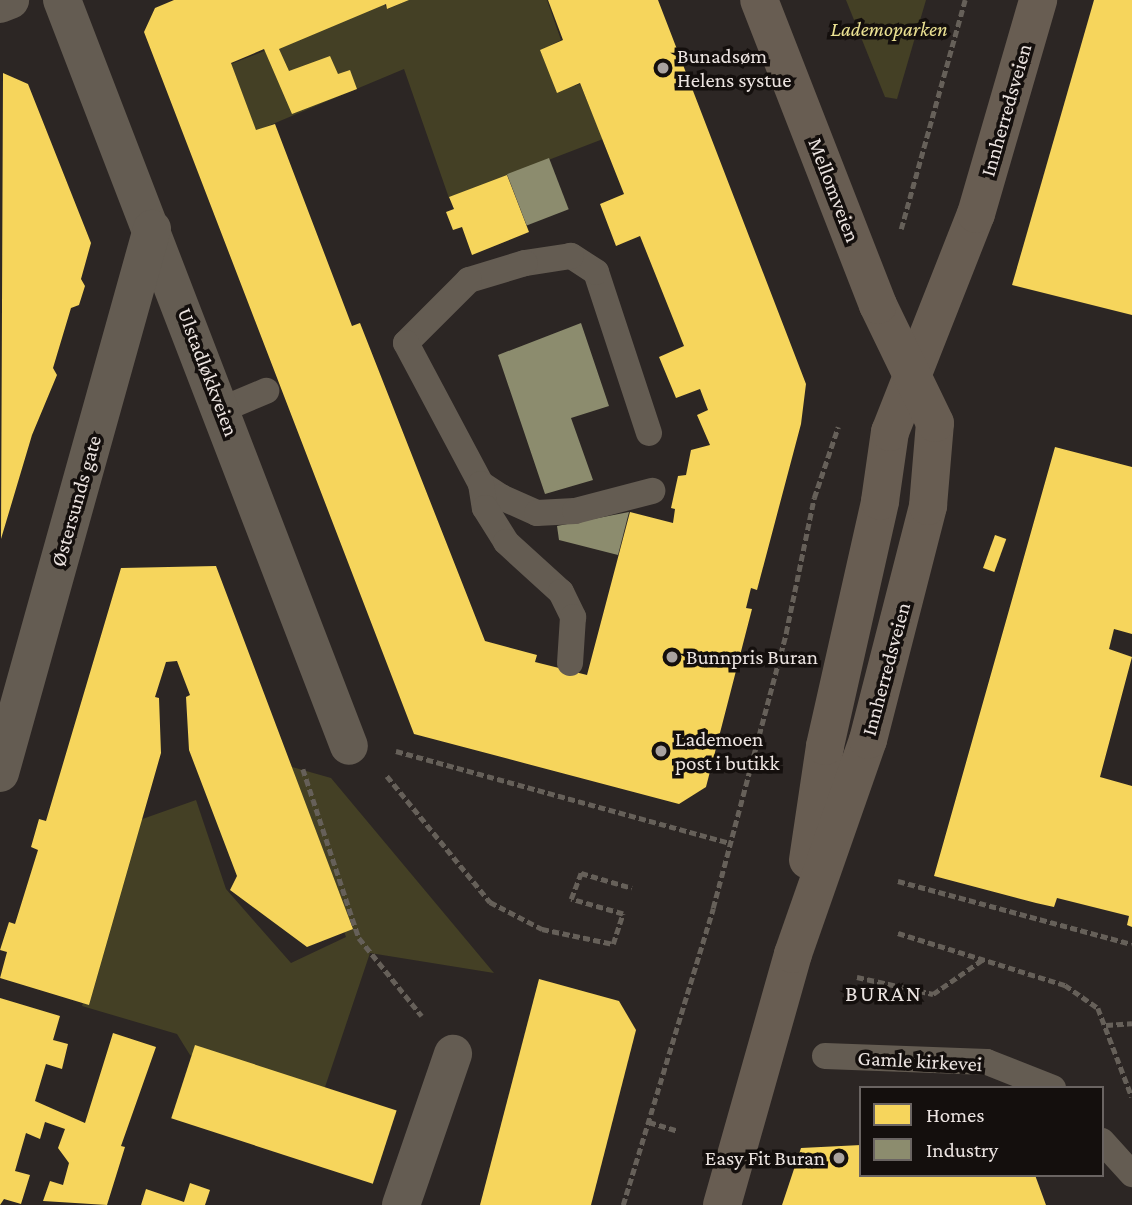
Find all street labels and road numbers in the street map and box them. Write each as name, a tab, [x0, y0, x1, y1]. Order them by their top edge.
street label: Innherredsveien	[975, 41, 1037, 179]
street label: Mellomveien	[803, 134, 865, 246]
street label: Ulstadløkkveien	[172, 304, 244, 440]
street label: Østersunds gate	[45, 432, 107, 570]
street label: Innherredsveien	[856, 600, 916, 738]
street label: Gamle kirkevei	[857, 1045, 983, 1077]

